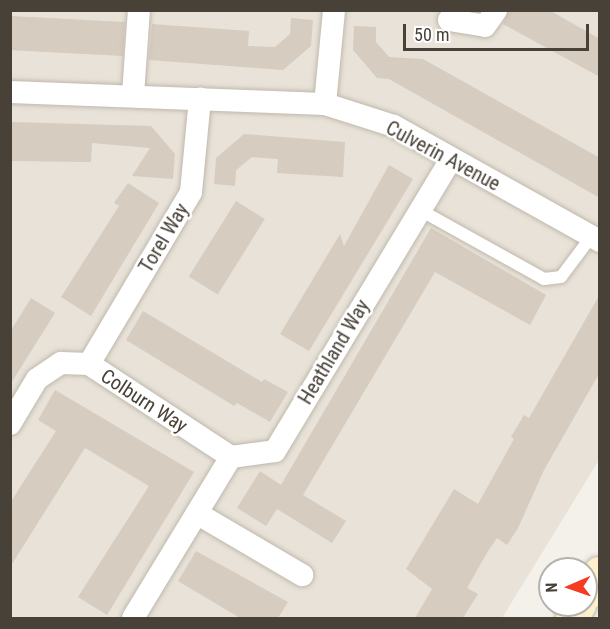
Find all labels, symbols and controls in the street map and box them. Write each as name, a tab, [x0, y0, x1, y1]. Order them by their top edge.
scale bar	[406, 12, 592, 50]
text: 50 m	[414, 24, 449, 45]
street label: Culverin Avenue	[382, 116, 504, 196]
street label: Torel Way	[134, 199, 194, 277]
street label: Heathland Way	[293, 295, 375, 409]
street label: Colburn Way	[96, 364, 192, 438]
north arrow	[538, 557, 598, 617]
text: N	[542, 582, 561, 593]

